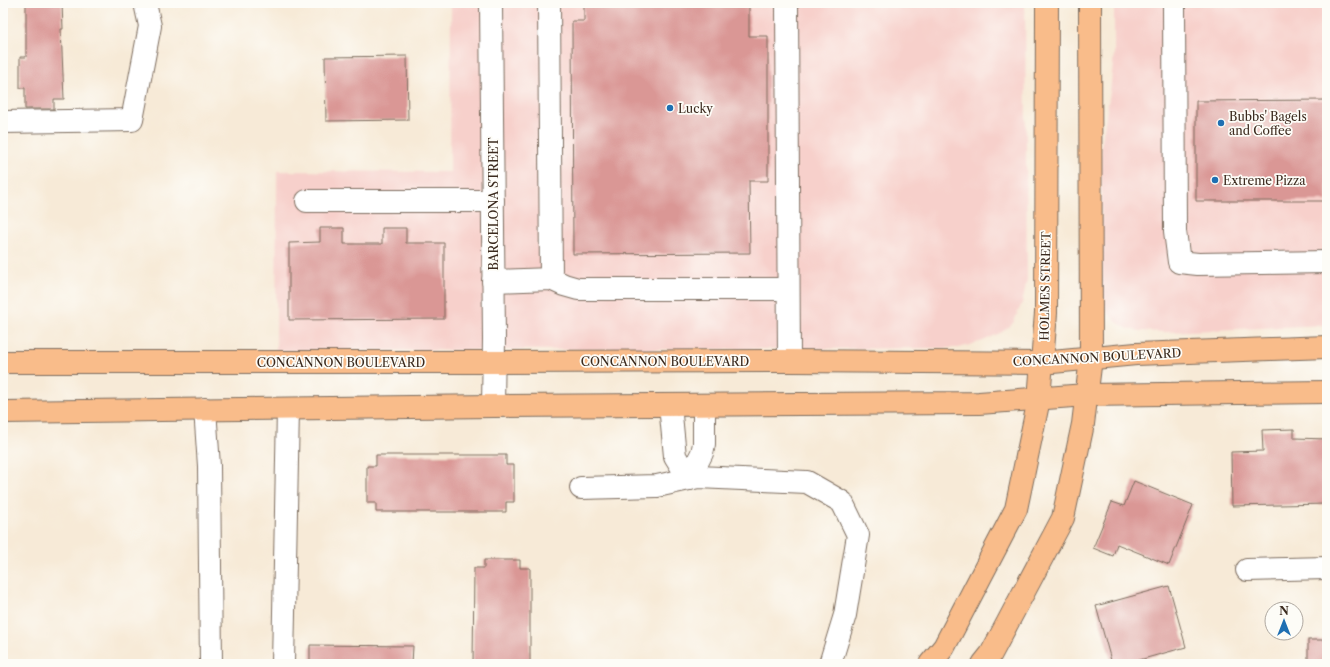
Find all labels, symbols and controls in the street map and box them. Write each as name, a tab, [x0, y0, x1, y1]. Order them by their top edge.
place label: Lucky	[678, 101, 713, 116]
marker: Lucky	[665, 103, 675, 113]
place label: Bubbs' Bagels and Coffee	[1229, 109, 1307, 138]
marker: Bubbs' Bagels and Coffee	[1216, 118, 1226, 128]
street label: BARCELONA STREET	[486, 138, 501, 270]
place label: Extreme Pizza	[1223, 173, 1306, 188]
marker: Extreme Pizza	[1210, 175, 1220, 185]
street label: HOLMES STREET	[1037, 231, 1053, 341]
street label: CONCANNON BOULEVARD	[1012, 345, 1182, 369]
street label: CONCANNON BOULEVARD	[581, 354, 750, 369]
street label: CONCANNON BOULEVARD	[257, 355, 426, 370]
north arrow	[1264, 601, 1304, 641]
text: N	[1279, 604, 1289, 618]

